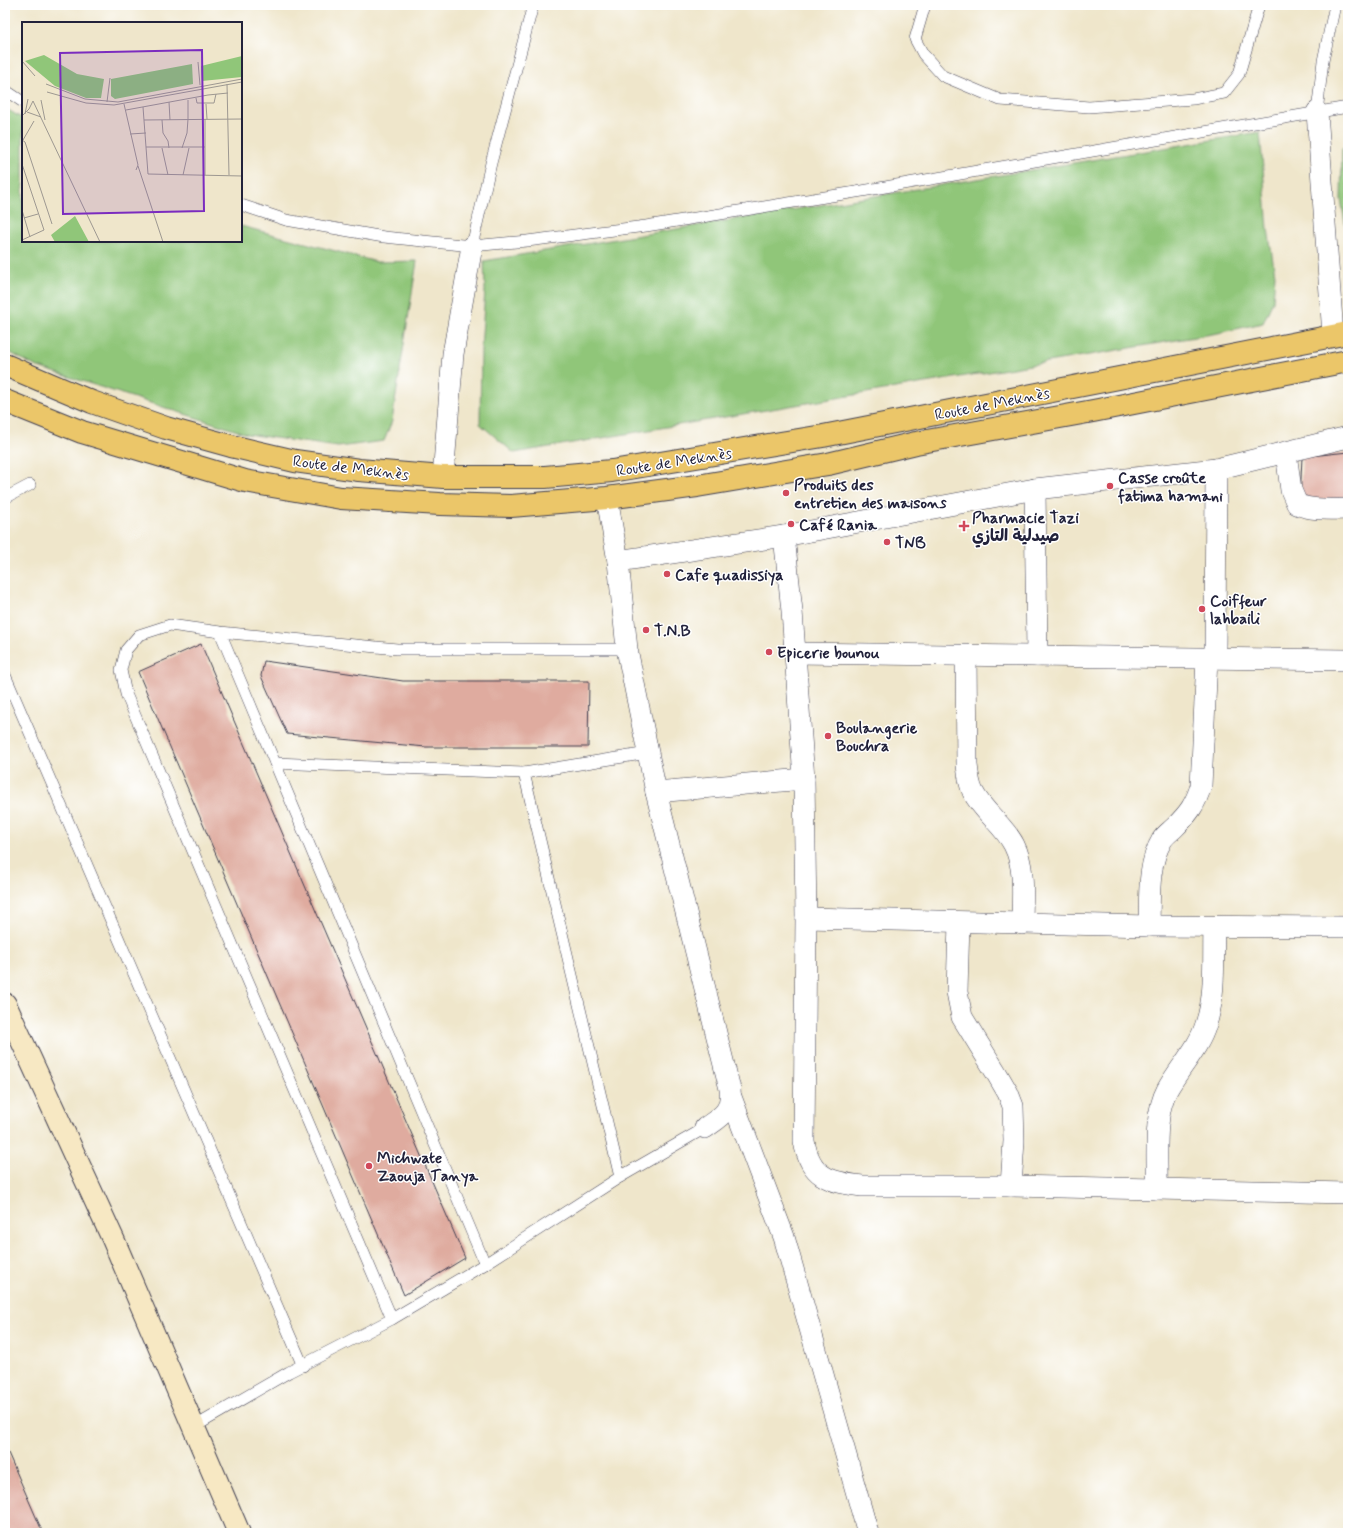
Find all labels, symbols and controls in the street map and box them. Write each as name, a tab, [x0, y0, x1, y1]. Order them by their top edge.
inset map	[22, 22, 242, 242]
street label: Route de Meknès	[933, 383, 1052, 426]
street label: Route de Meknès	[615, 443, 734, 482]
street label: Route de Meknès	[292, 451, 410, 486]
place label: Casse croûte fatima hamani	[1117, 468, 1223, 507]
place label: Produits des entretien des maisons	[794, 475, 948, 514]
marker: Casse croûte fatima hamani	[1105, 481, 1115, 491]
marker: Produits des entretien des maisons	[781, 488, 791, 498]
place label: Pharmacie Tazi صيدلية التازي	[972, 508, 1079, 548]
place label: Café Rania	[799, 515, 877, 536]
marker: Café Rania	[786, 519, 796, 529]
marker: Pharmacie Tazi صيدلية التازي	[959, 521, 969, 531]
place label: TNB	[895, 533, 926, 554]
marker: TNB	[882, 537, 892, 547]
place label: Cafe quadissiya	[675, 565, 784, 586]
marker: Cafe quadissiya	[662, 569, 672, 579]
place label: Coiffeur lahbaili	[1210, 591, 1267, 630]
marker: Coiffeur lahbaili	[1197, 604, 1207, 614]
place label: T.N.B	[654, 621, 691, 642]
marker: T.N.B	[641, 625, 651, 635]
place label: Epicerie bounou	[777, 643, 880, 664]
marker: Epicerie bounou	[764, 647, 774, 657]
place label: Boulangerie Bouchra	[836, 718, 918, 757]
marker: Boulangerie Bouchra	[823, 731, 833, 741]
place label: Michwate Zaouja Tanya	[377, 1148, 478, 1187]
marker: Michwate Zaouja Tanya	[364, 1161, 374, 1171]

